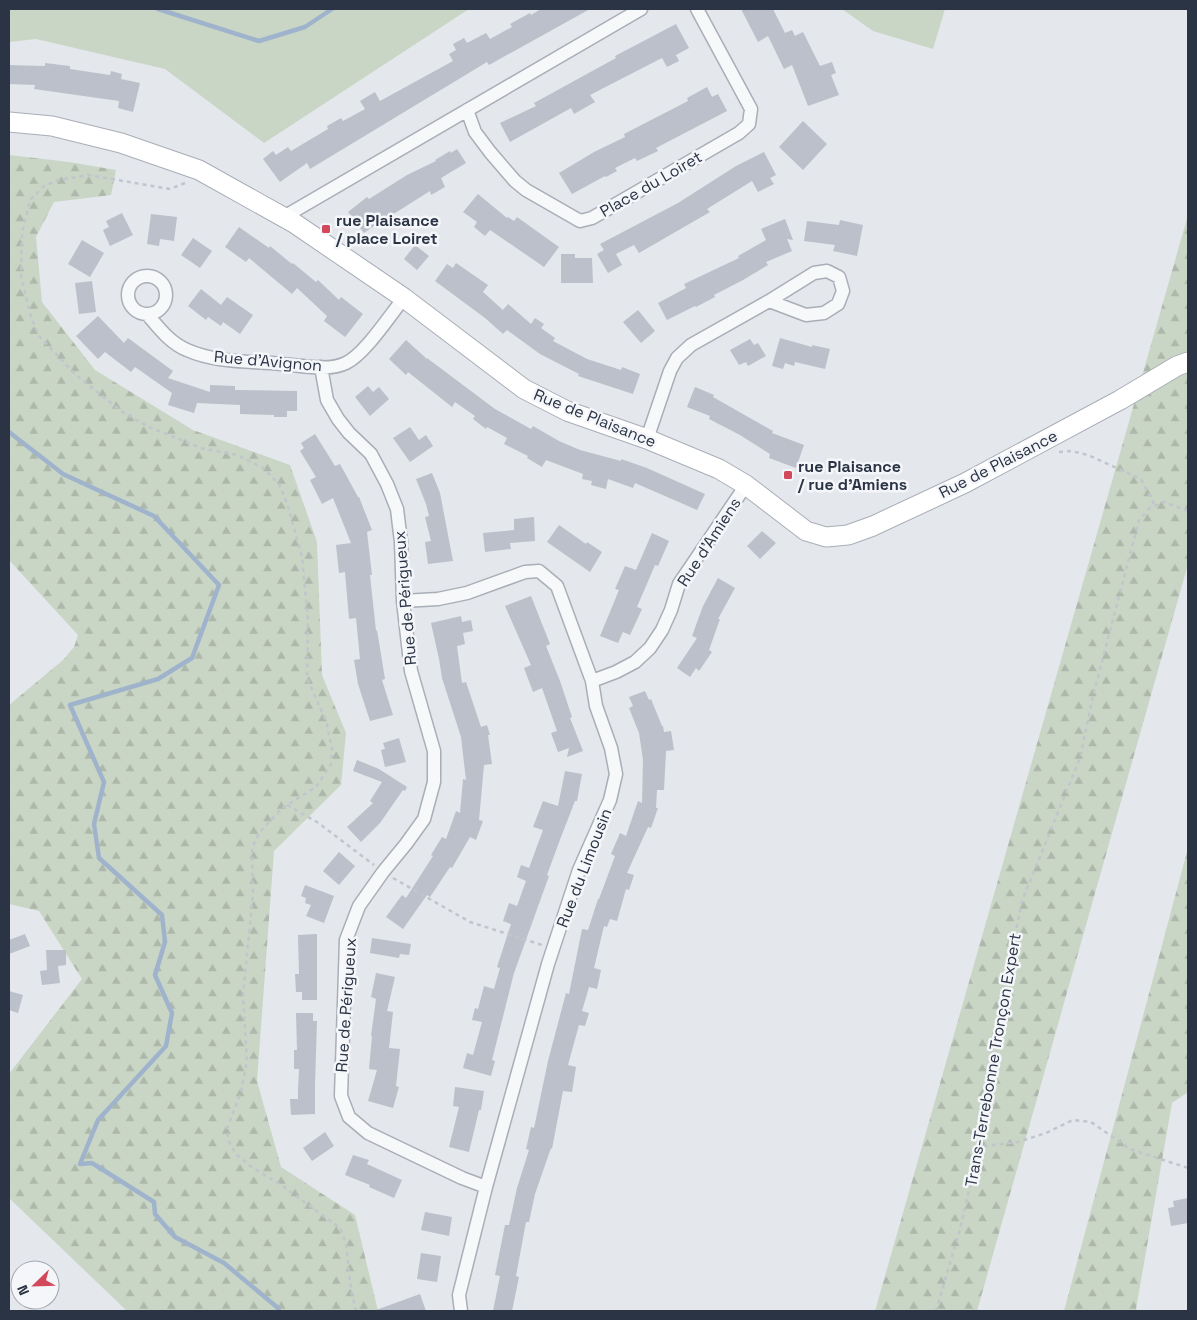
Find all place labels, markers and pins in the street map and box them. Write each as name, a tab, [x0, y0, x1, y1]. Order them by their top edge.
place label: rue Plaisance / place Loiret	[335, 210, 439, 249]
marker: rue Plaisance / place Loiret	[320, 223, 332, 235]
place label: rue Plaisance / rue d'Amiens	[797, 456, 907, 495]
marker: rue Plaisance / rue d'Amiens	[782, 469, 794, 481]

